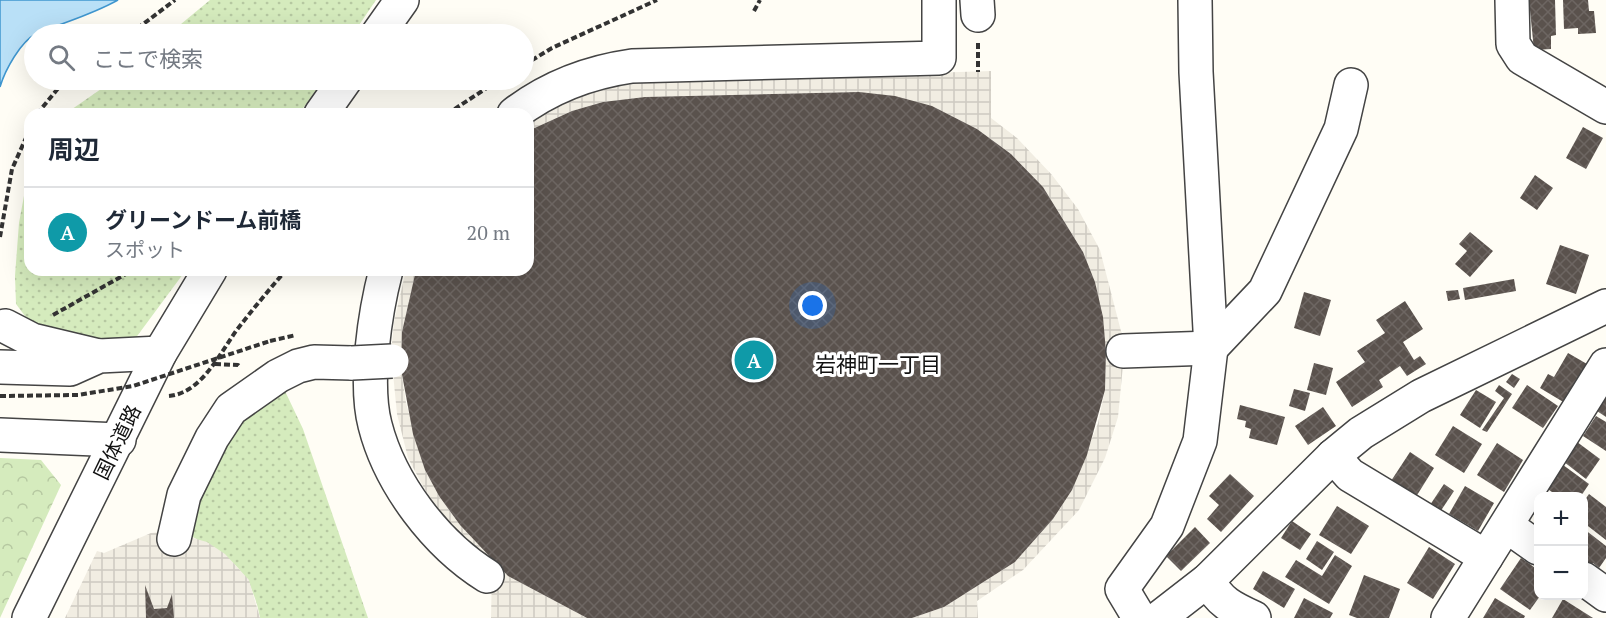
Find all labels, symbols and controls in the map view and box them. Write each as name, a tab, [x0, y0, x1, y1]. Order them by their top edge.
search box	[24, 24, 534, 90]
icon: search	[45, 41, 78, 74]
text: ここで検索	[93, 44, 203, 73]
text: 周辺	[48, 132, 100, 166]
text: グリーンドーム前橋	[105, 205, 301, 234]
text: A	[60, 219, 75, 246]
text: 20 m	[467, 219, 510, 246]
text: スポット	[105, 236, 185, 263]
your location	[798, 291, 827, 320]
pin: A	[734, 338, 774, 382]
district label: 岩神町一丁目	[815, 350, 941, 378]
street label: 国体道路	[87, 400, 147, 484]
map controls	[1534, 492, 1588, 600]
button: +	[1534, 492, 1588, 546]
button: −	[1534, 546, 1588, 600]

